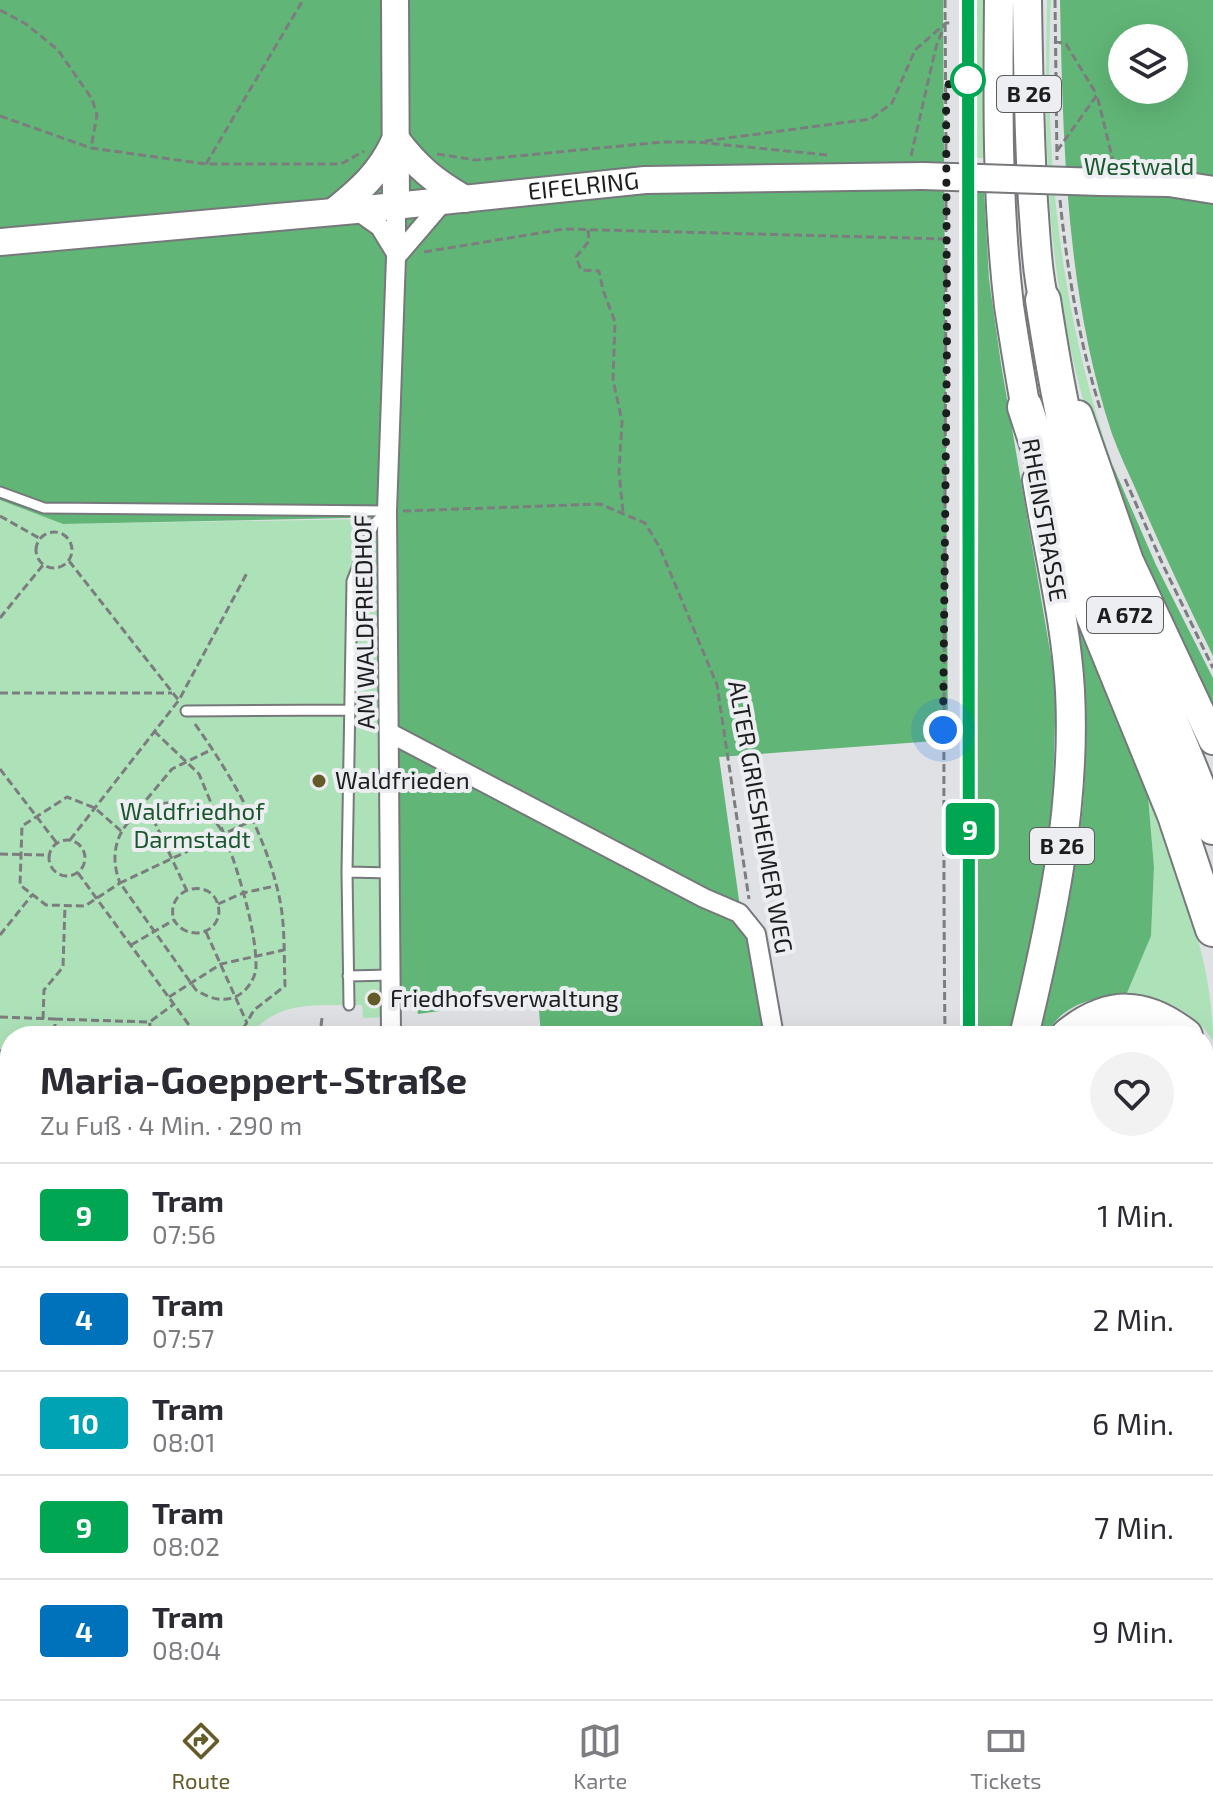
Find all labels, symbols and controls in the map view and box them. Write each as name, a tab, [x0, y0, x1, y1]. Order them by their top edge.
map controls	[1108, 24, 1188, 104]
button: layers	[1108, 24, 1188, 104]
unlabelled marker	[951, 63, 985, 97]
road number: B 26	[997, 76, 1061, 112]
park label: Westwald	[1084, 151, 1194, 180]
street label: EIFELRING	[526, 165, 640, 205]
street label: RHEINSTRASSE	[1017, 436, 1074, 604]
street label: AM WALDFRIEDHOF	[347, 514, 380, 730]
road number: A 672	[1087, 597, 1163, 633]
street label: ALTER GRIESHEIMER WEG	[723, 678, 800, 956]
your location	[923, 710, 963, 750]
place label: Waldfrieden	[335, 765, 470, 794]
marker: Waldfrieden	[310, 772, 328, 790]
park label: Waldfriedhof Darmstadt	[120, 796, 265, 853]
line badge: 9	[944, 803, 996, 855]
text: 9	[962, 812, 978, 846]
road number: B 26	[1030, 828, 1094, 864]
place label: Friedhofsverwaltung	[390, 983, 619, 1012]
marker: Friedhofsverwaltung	[365, 990, 383, 1008]
button: heart	[1090, 1052, 1174, 1136]
text: Maria-Goeppert-Straße	[40, 1056, 467, 1102]
text: Zu Fuß · 4 Min. · 290 m	[40, 1109, 302, 1140]
text: Tram	[152, 1182, 224, 1218]
text: 1 Min.	[1097, 1197, 1174, 1233]
text: 9	[76, 1198, 92, 1232]
text: 07:56	[152, 1218, 216, 1249]
text: Tram	[152, 1286, 224, 1322]
text: 2 Min.	[1092, 1301, 1174, 1337]
text: 4	[75, 1302, 93, 1336]
text: 07:57	[152, 1322, 214, 1353]
text: Tram	[152, 1390, 224, 1426]
text: 6 Min.	[1092, 1405, 1174, 1441]
text: 10	[69, 1406, 99, 1440]
text: 08:01	[152, 1426, 216, 1457]
text: Tram	[152, 1494, 224, 1530]
text: 7 Min.	[1094, 1509, 1174, 1545]
text: 9	[76, 1510, 92, 1544]
text: 08:02	[152, 1530, 220, 1561]
text: Tram	[152, 1598, 224, 1634]
text: 9 Min.	[1092, 1613, 1174, 1649]
text: 4	[75, 1614, 93, 1648]
text: 08:04	[152, 1634, 221, 1665]
tab: Route	[171, 1719, 230, 1793]
tab: Karte	[573, 1719, 627, 1793]
tab: Tickets	[970, 1719, 1042, 1793]

